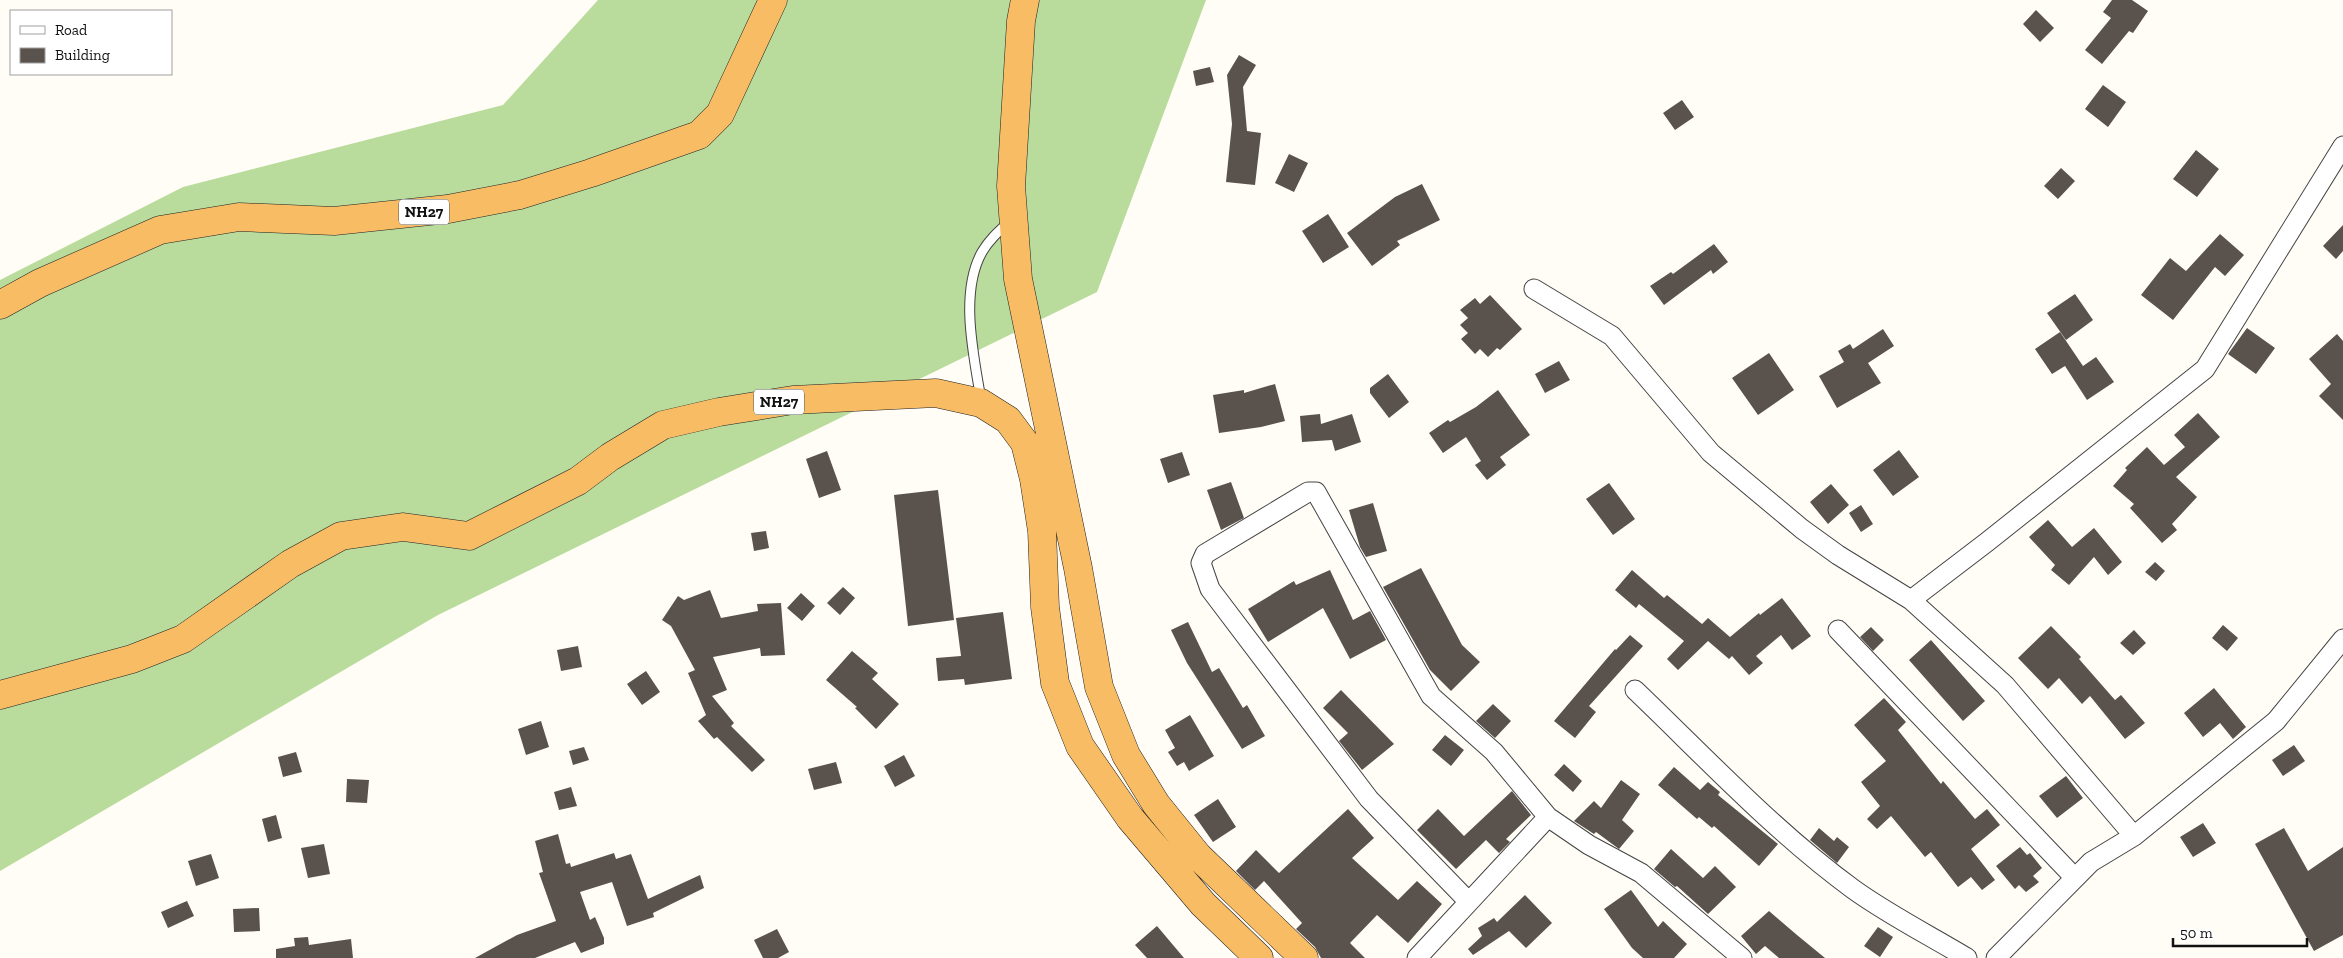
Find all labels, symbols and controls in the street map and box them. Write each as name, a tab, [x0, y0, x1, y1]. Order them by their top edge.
legend	[10, 10, 172, 75]
text: Road	[55, 21, 88, 39]
text: Building	[55, 46, 110, 64]
road number: NH27	[399, 200, 449, 224]
road number: NH27	[754, 390, 804, 414]
scale bar	[2173, 916, 2307, 948]
text: 50 m	[2180, 924, 2213, 942]

